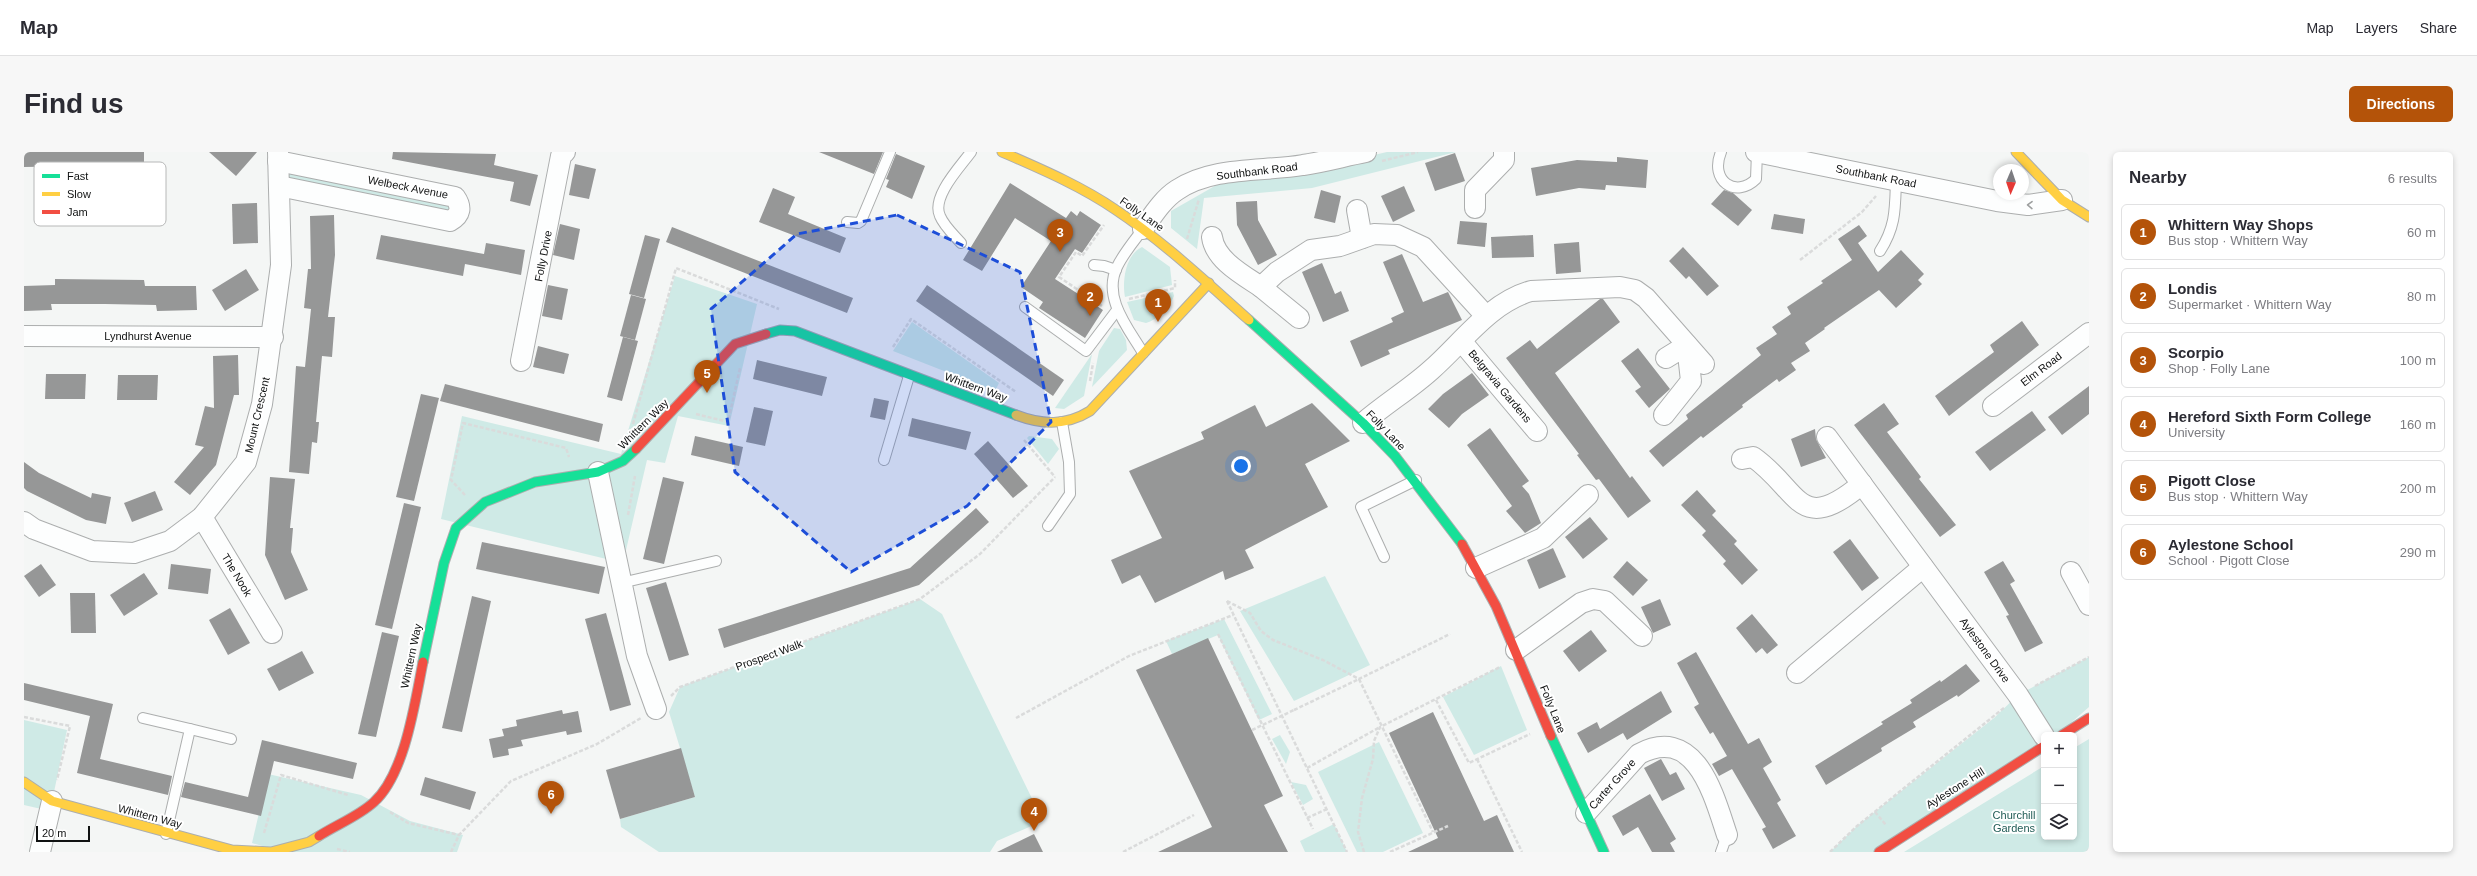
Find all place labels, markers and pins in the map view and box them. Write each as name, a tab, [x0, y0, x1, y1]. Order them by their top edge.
pin: 3	[1047, 219, 1073, 252]
pin: 2	[1077, 283, 1103, 316]
pin: 1	[1145, 289, 1171, 322]
pin: 5	[694, 360, 720, 393]
pin: 6	[538, 781, 564, 814]
pin: 4	[1021, 798, 1047, 831]

